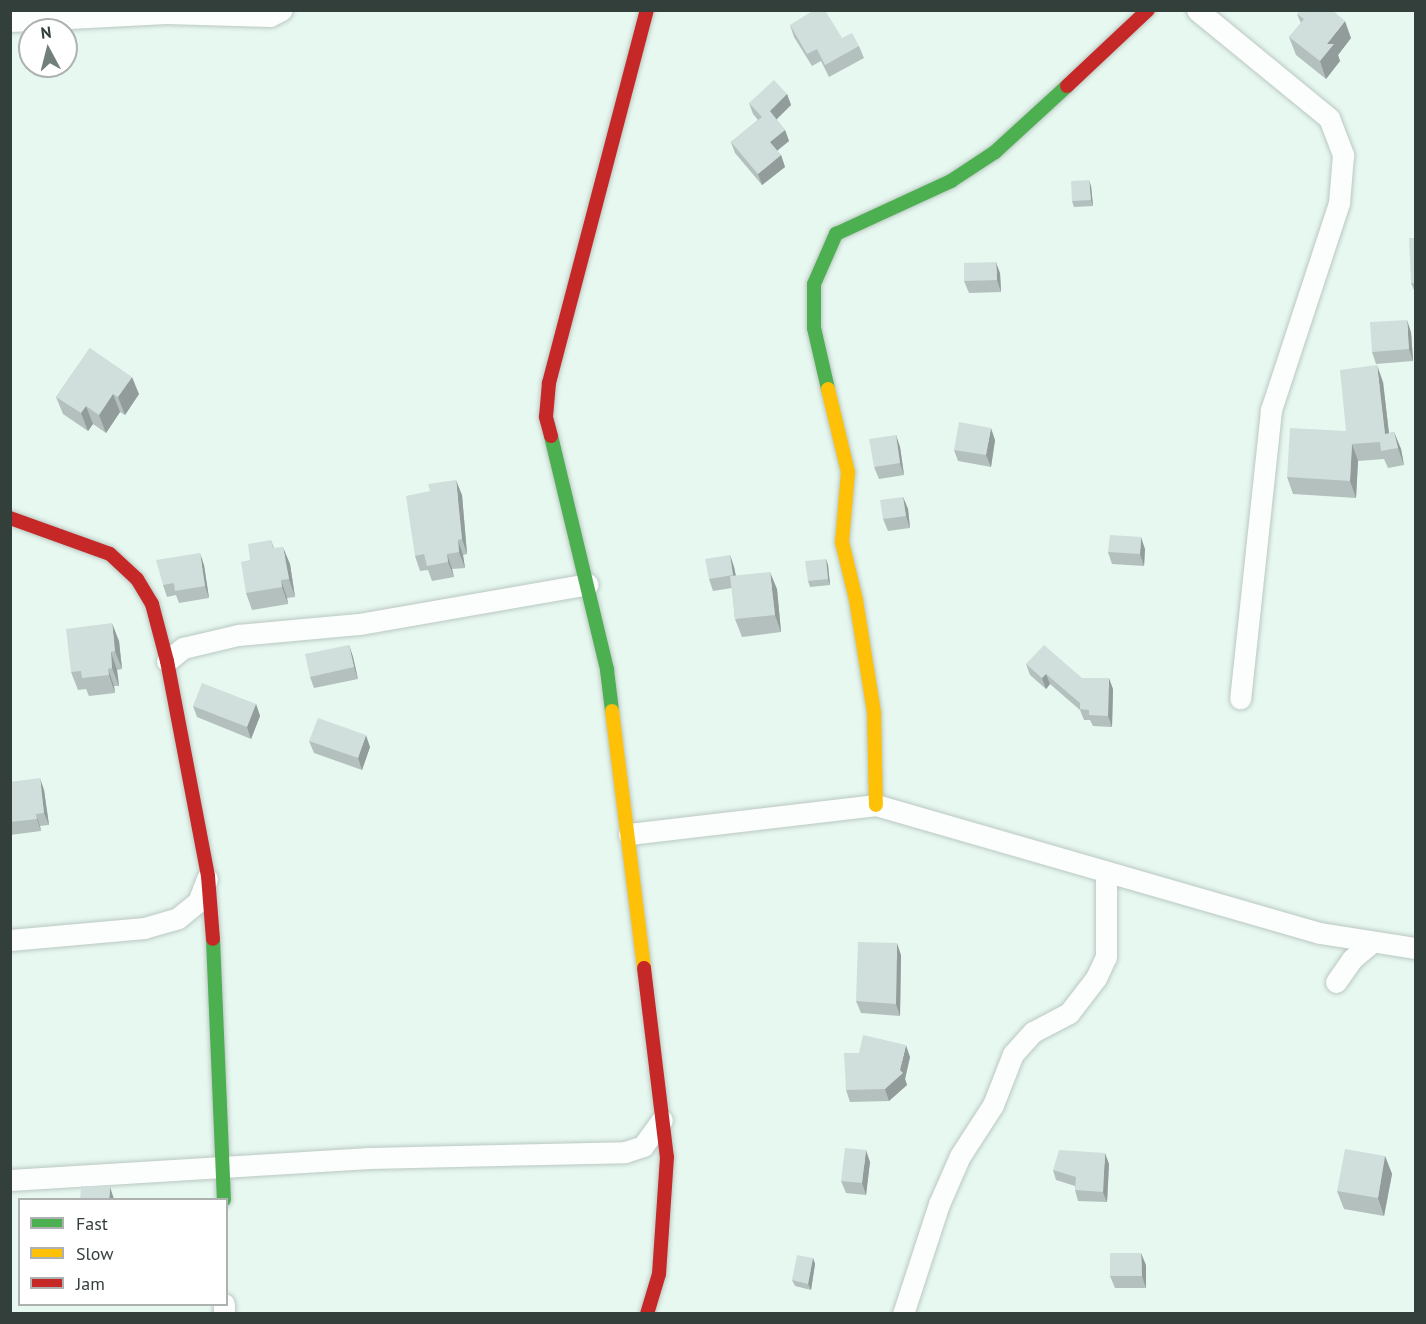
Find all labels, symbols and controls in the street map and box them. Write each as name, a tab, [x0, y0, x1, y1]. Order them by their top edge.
north arrow	[18, 18, 78, 78]
text: N	[40, 22, 52, 43]
legend	[18, 1198, 228, 1306]
text: Fast	[76, 1212, 108, 1235]
text: Slow	[76, 1242, 114, 1265]
text: Jam	[76, 1272, 105, 1295]

